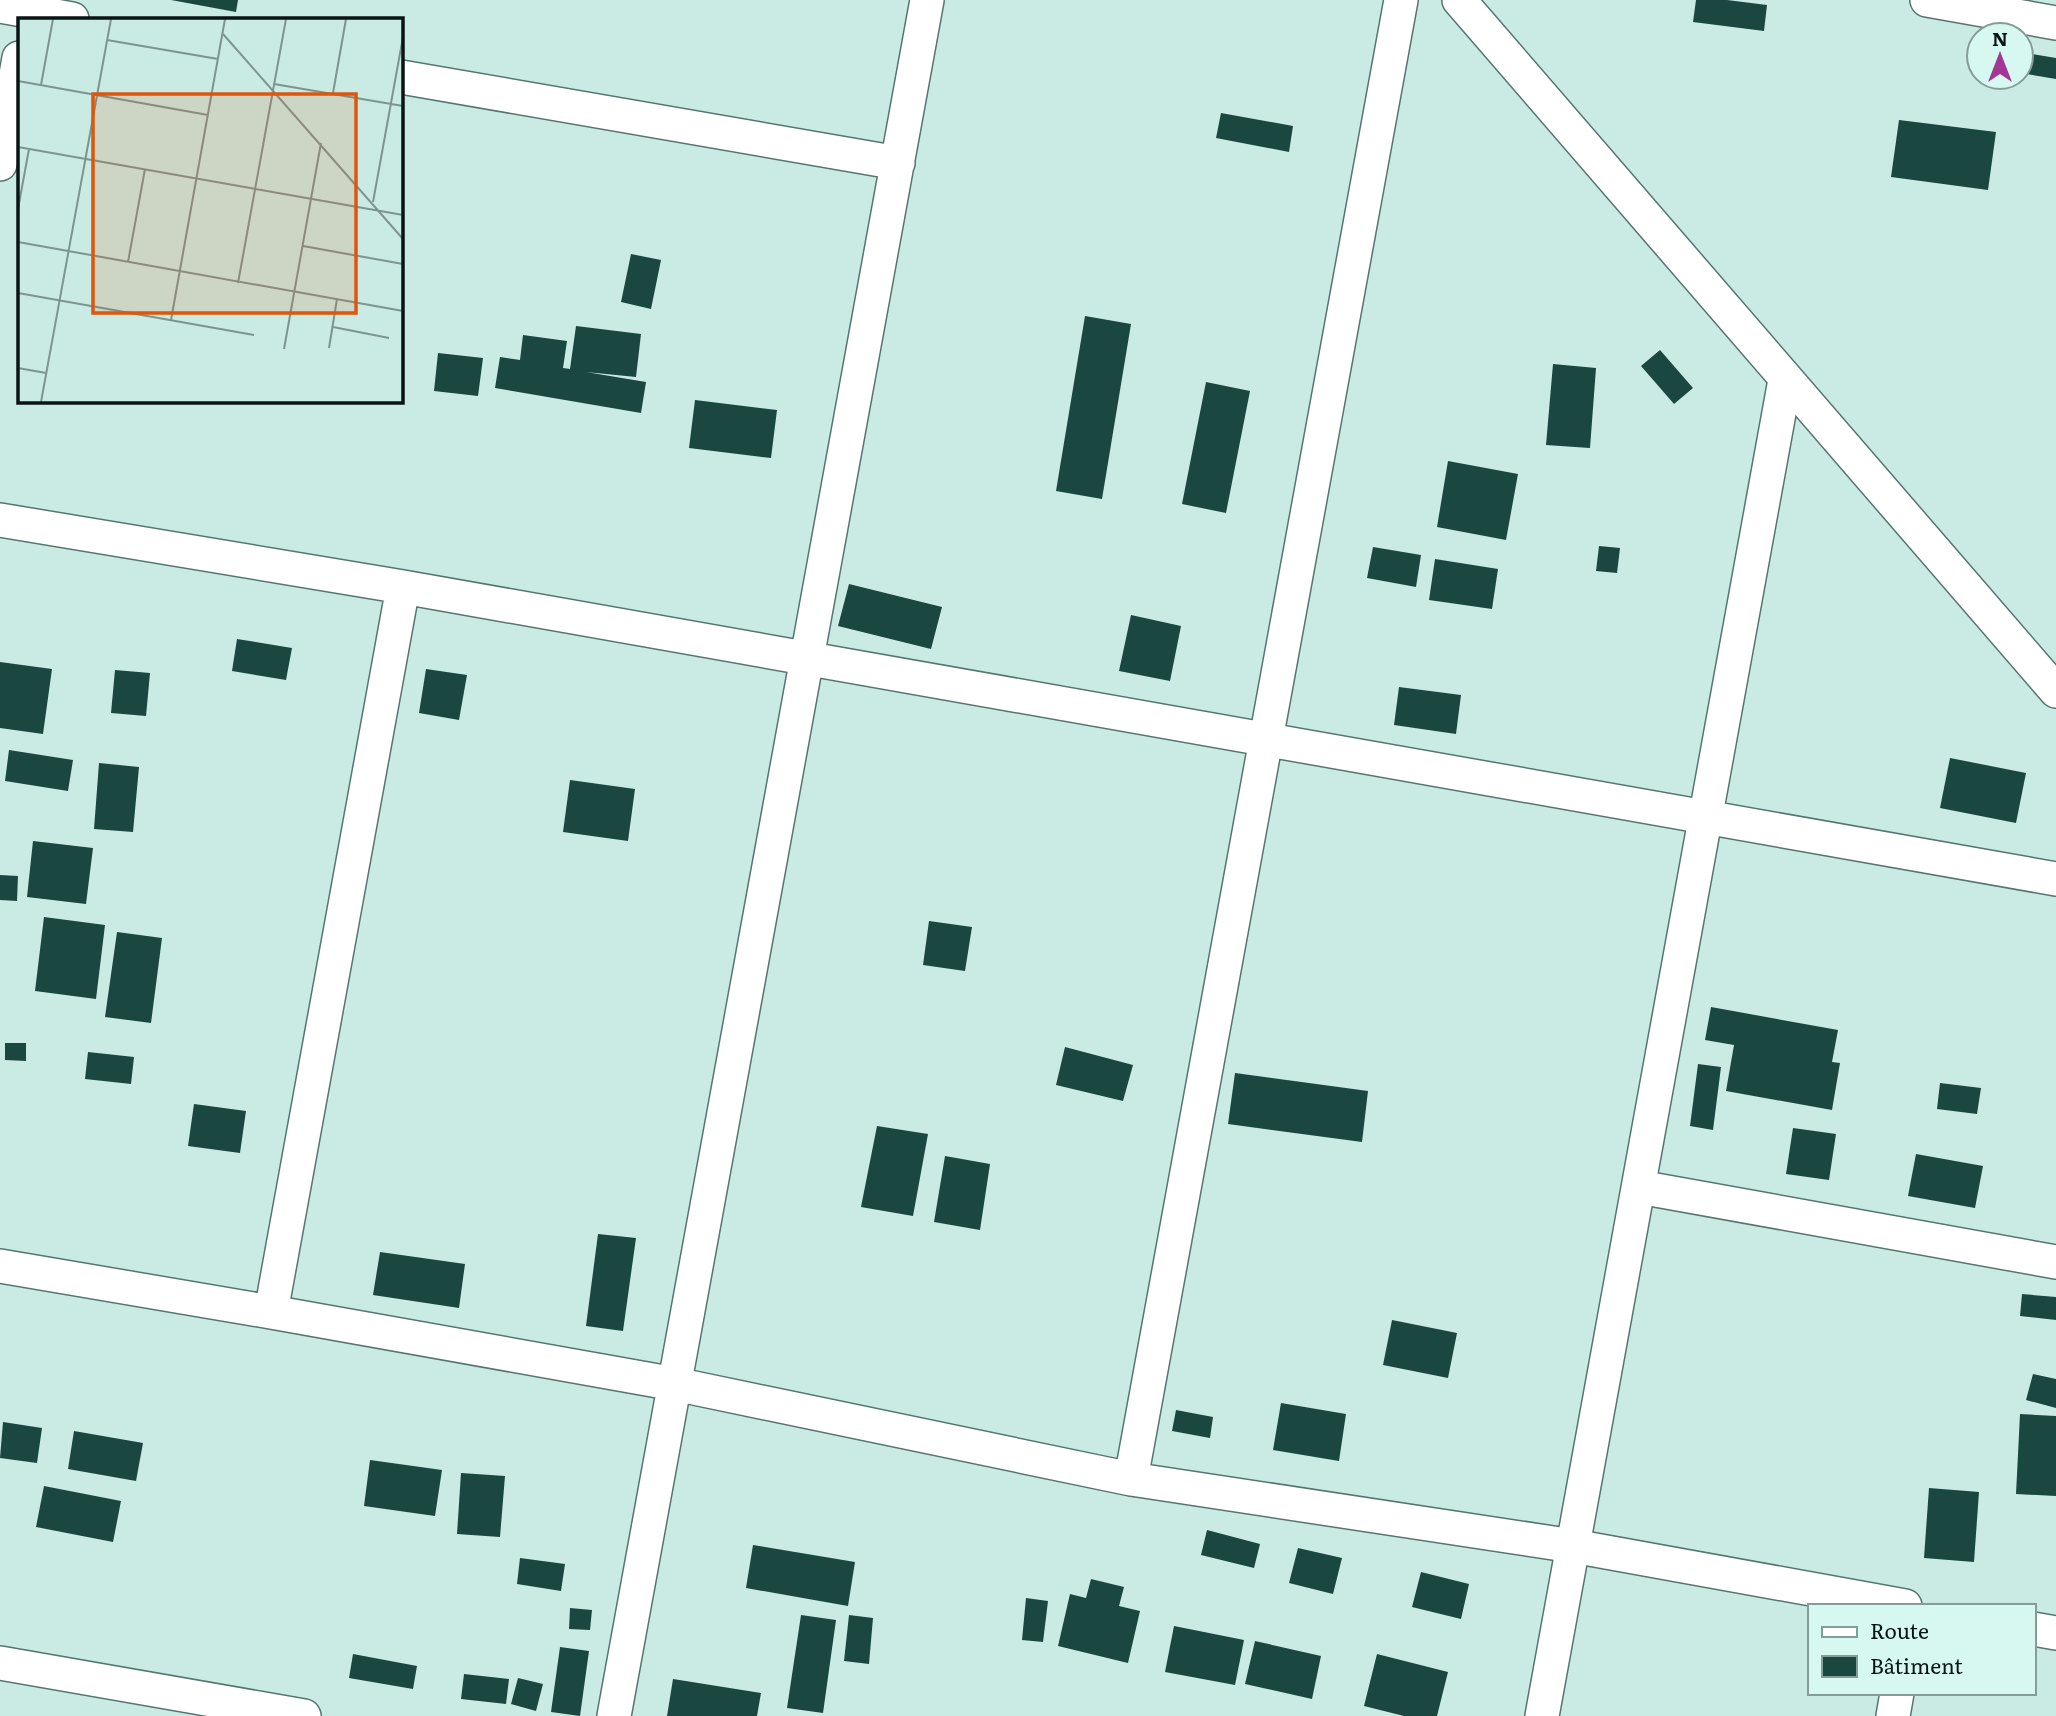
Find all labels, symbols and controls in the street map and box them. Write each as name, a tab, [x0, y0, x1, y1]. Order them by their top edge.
inset map	[18, 18, 402, 402]
north arrow	[1965, 21, 2035, 91]
text: N	[1992, 24, 2008, 52]
legend	[1808, 1604, 2035, 1695]
text: Route	[1870, 1614, 1929, 1645]
text: Bâtiment	[1870, 1649, 1963, 1680]

